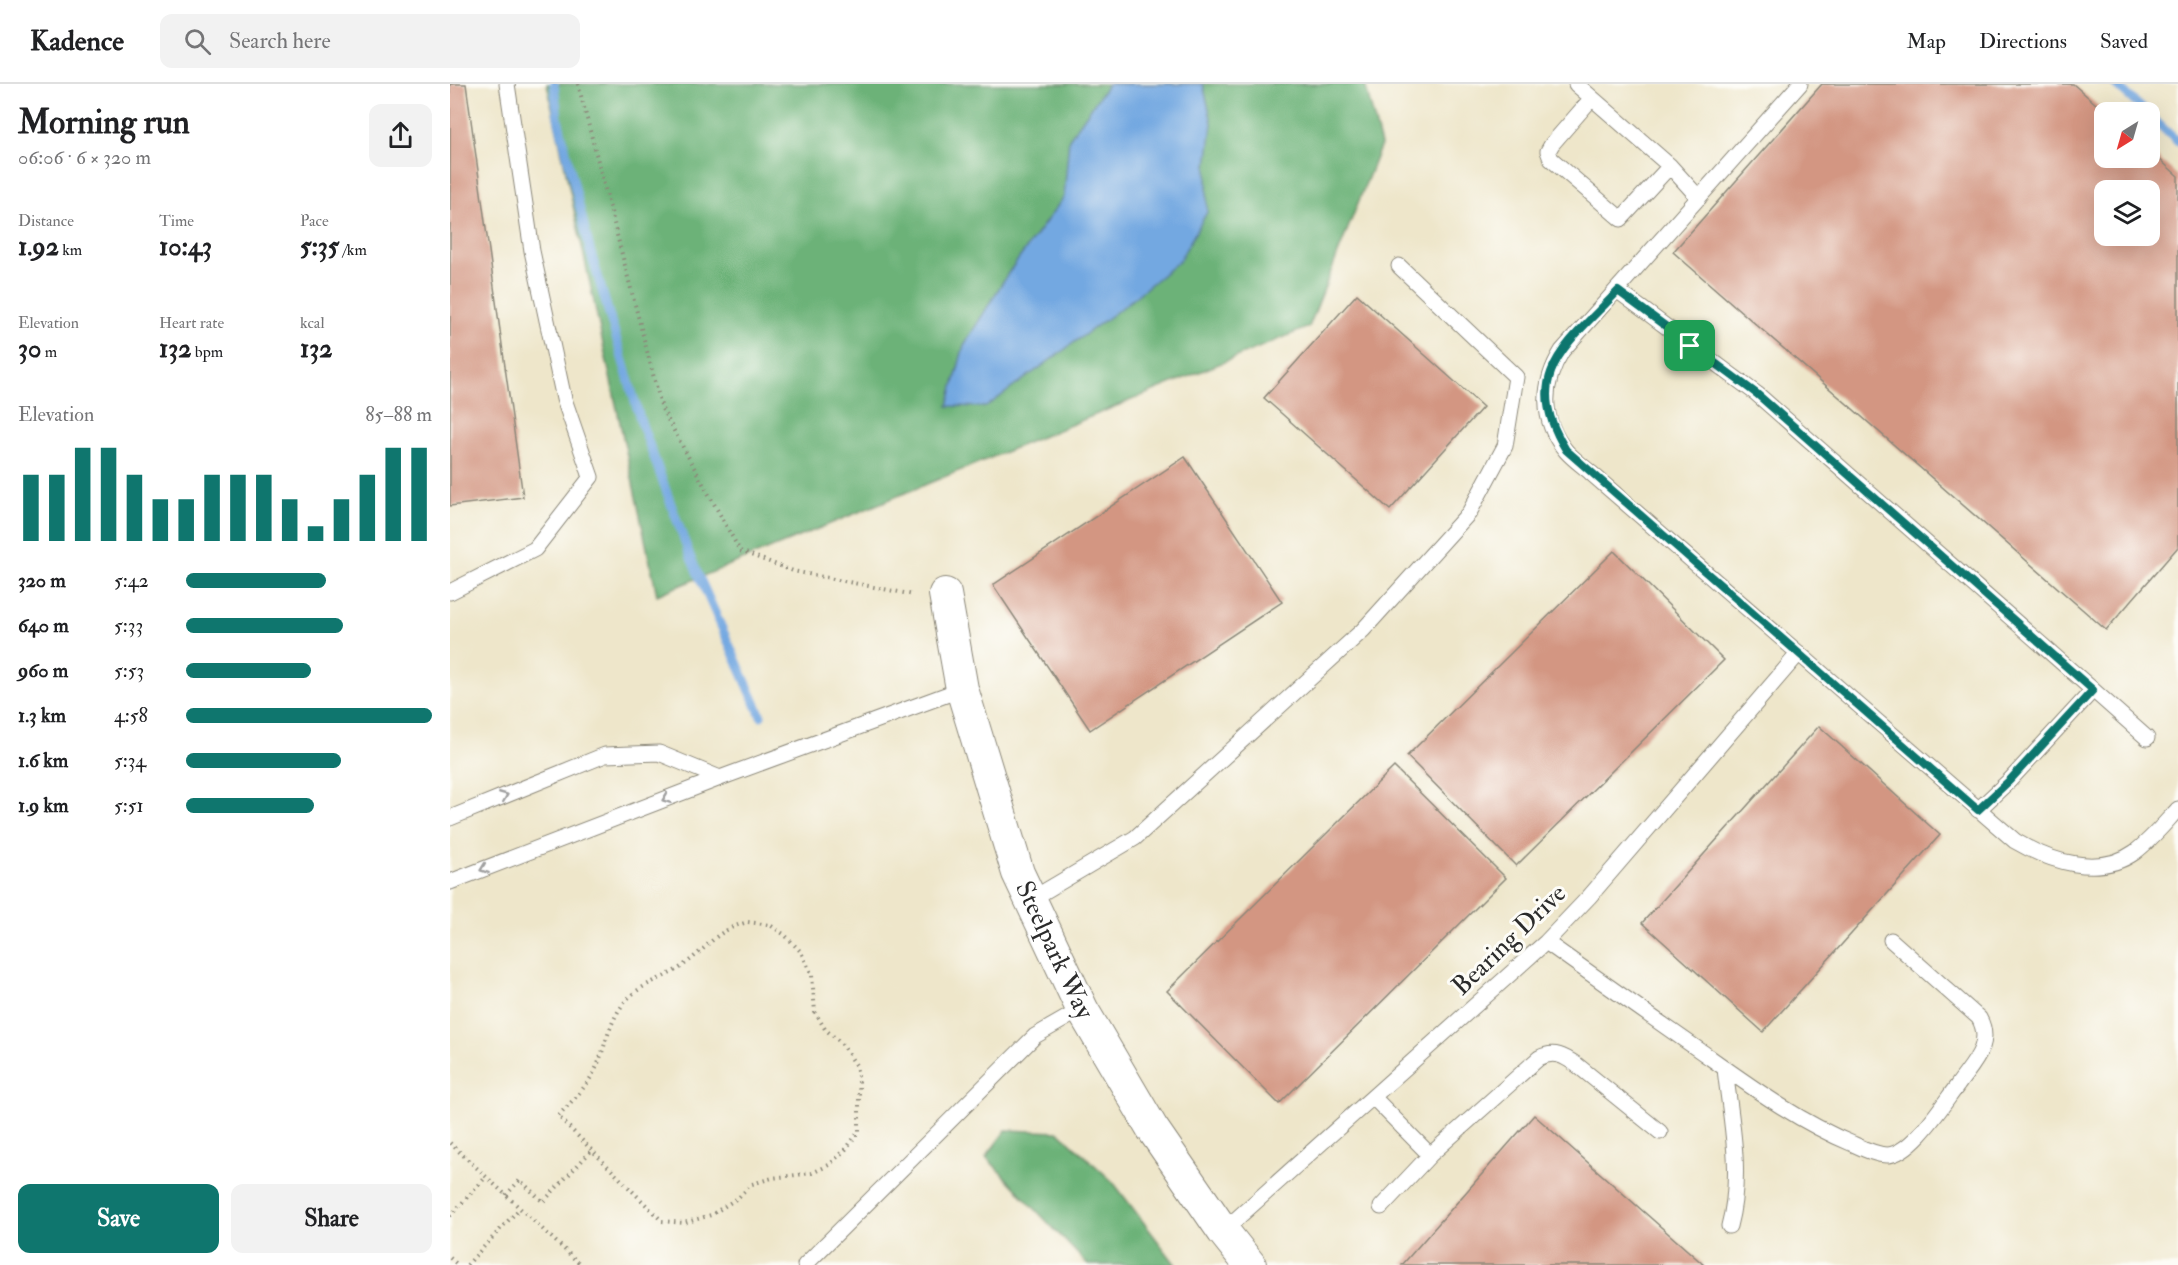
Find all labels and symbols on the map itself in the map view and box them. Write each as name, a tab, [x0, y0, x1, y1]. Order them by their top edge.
north arrow	[2094, 102, 2160, 168]
pin	[1664, 320, 1715, 371]
one-way arrow	[498, 791, 509, 803]
one-way arrow	[661, 792, 672, 804]
one-way arrow	[479, 861, 490, 874]
street label: Steelpark Way	[1008, 876, 1101, 1026]
street label: Bearing Drive	[1445, 878, 1573, 1002]

